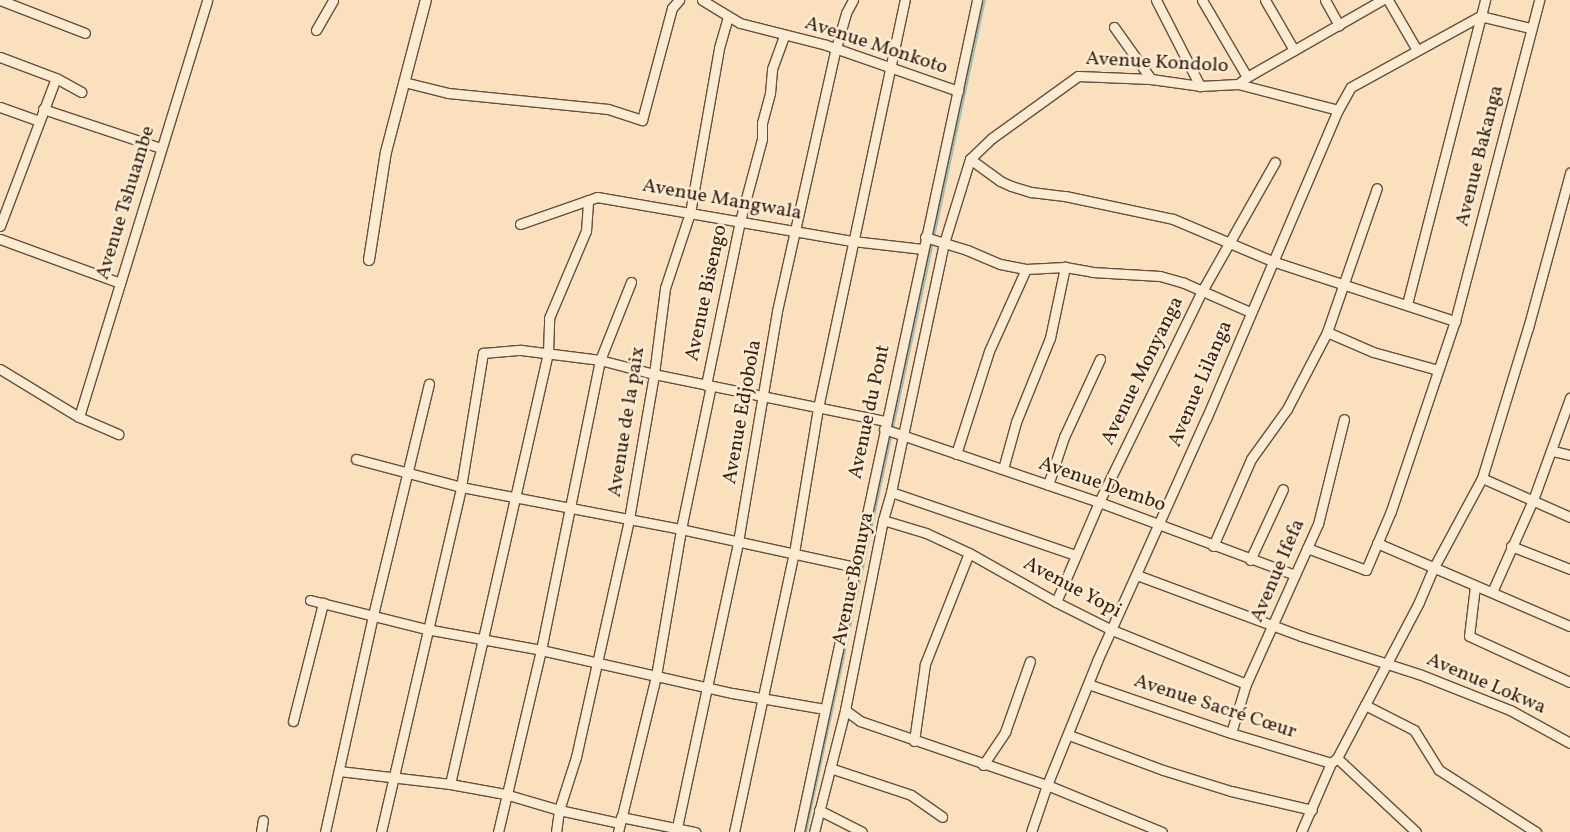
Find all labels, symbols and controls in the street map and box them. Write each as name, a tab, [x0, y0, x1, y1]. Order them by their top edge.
street label: Avenue Monkoto	[801, 12, 951, 80]
street label: Avenue Kondolo	[1085, 47, 1229, 79]
street label: Avenue Bakanga	[1451, 83, 1509, 229]
street label: Avenue Tshuambe	[91, 123, 161, 283]
street label: Avenue Mangwala	[640, 174, 804, 226]
street label: Avenue Bisengo	[681, 223, 733, 363]
street label: Avenue Monyanga	[1097, 293, 1189, 449]
street label: Avenue Lilanga	[1164, 317, 1238, 451]
street label: Avenue Edjobola	[718, 338, 768, 486]
street label: Avenue du Pont	[844, 343, 896, 481]
street label: Avenue de la paix	[603, 345, 651, 499]
street label: Avenue Dembo	[1035, 452, 1169, 518]
street label: Avenue Bonuya	[828, 510, 880, 648]
street label: Avenue Ifefa	[1246, 516, 1310, 626]
street label: Avenue Yopi	[1019, 552, 1125, 624]
street label: Avenue Lokwa	[1423, 648, 1549, 720]
street label: Avenue Sacré Cœur	[1131, 669, 1299, 745]

